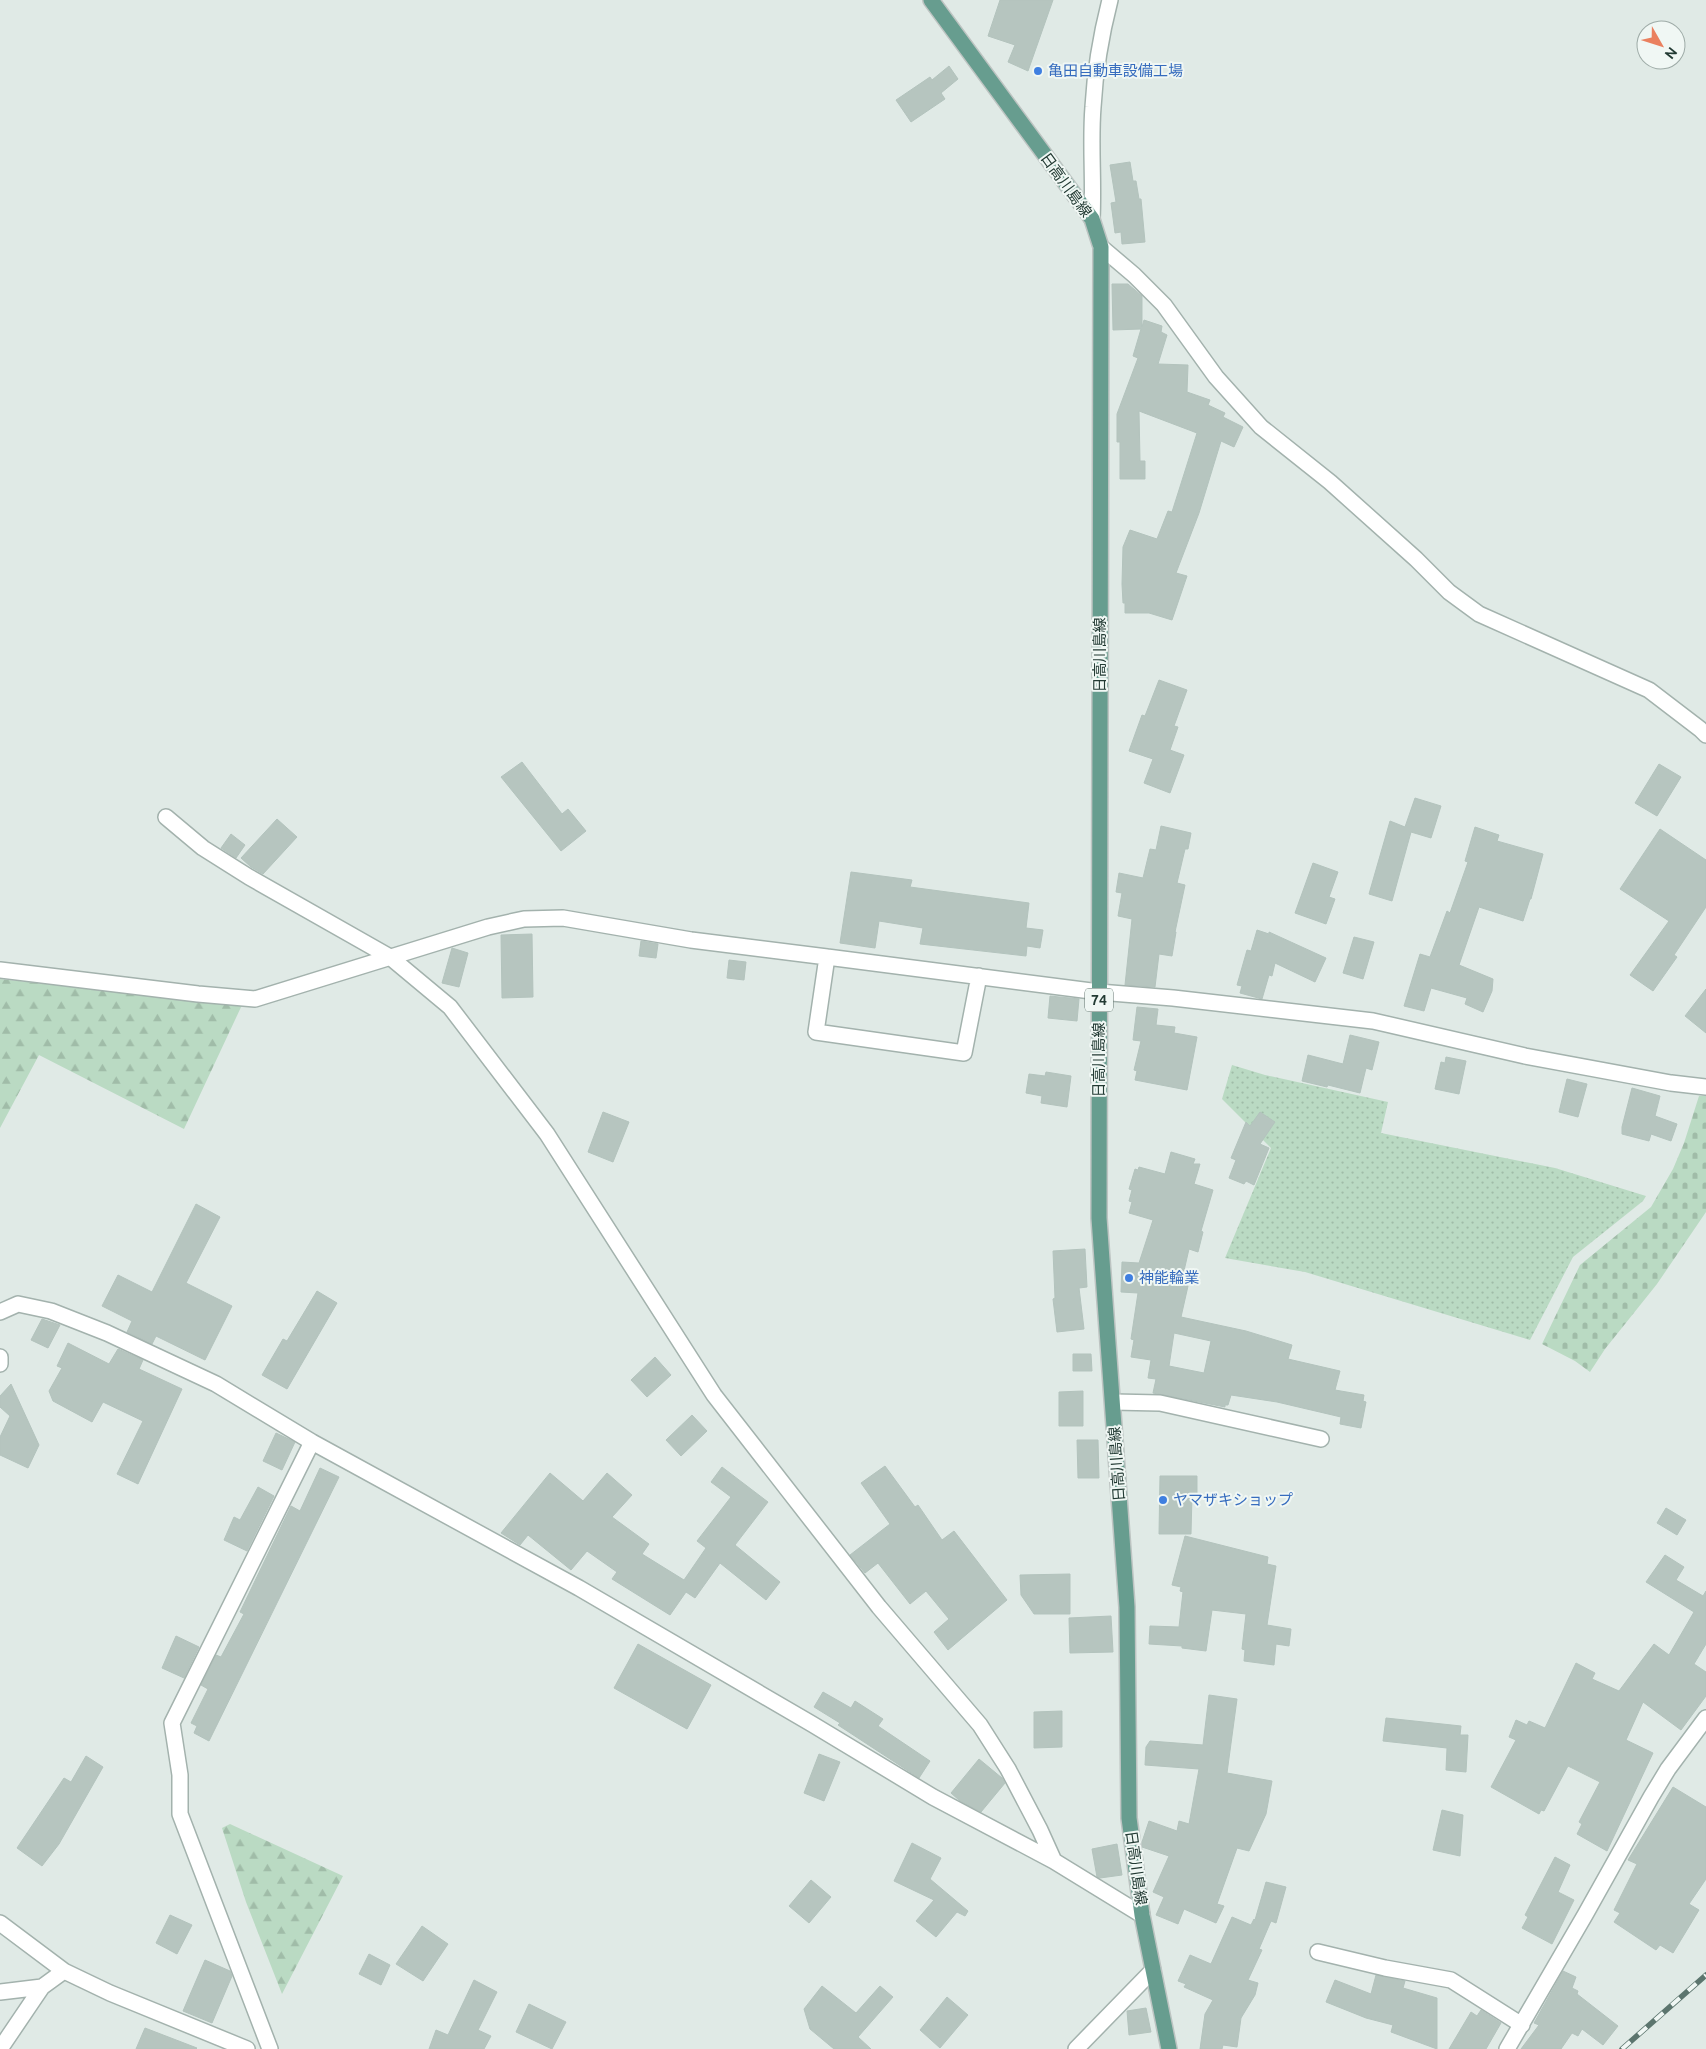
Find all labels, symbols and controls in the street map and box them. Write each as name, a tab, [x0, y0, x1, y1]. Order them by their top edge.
north arrow	[1636, 20, 1686, 70]
text: N	[1662, 44, 1681, 62]
place label: 亀田自動車設備工場	[1048, 62, 1183, 79]
marker: 亀田自動車設備工場	[1032, 65, 1044, 77]
street label: 日高川島線	[1037, 149, 1095, 220]
street label: 日高川島線	[1091, 617, 1108, 693]
road number: 74	[1085, 988, 1113, 1012]
street label: 日高川島線	[1090, 1022, 1107, 1098]
place label: 神能輪業	[1139, 1269, 1199, 1286]
marker: 神能輪業	[1123, 1272, 1135, 1284]
street label: 日高川島線	[1105, 1426, 1128, 1502]
place label: ヤマザキショップ	[1173, 1491, 1293, 1508]
marker: ヤマザキショップ	[1157, 1494, 1169, 1506]
street label: 日高川島線	[1123, 1830, 1150, 1906]

